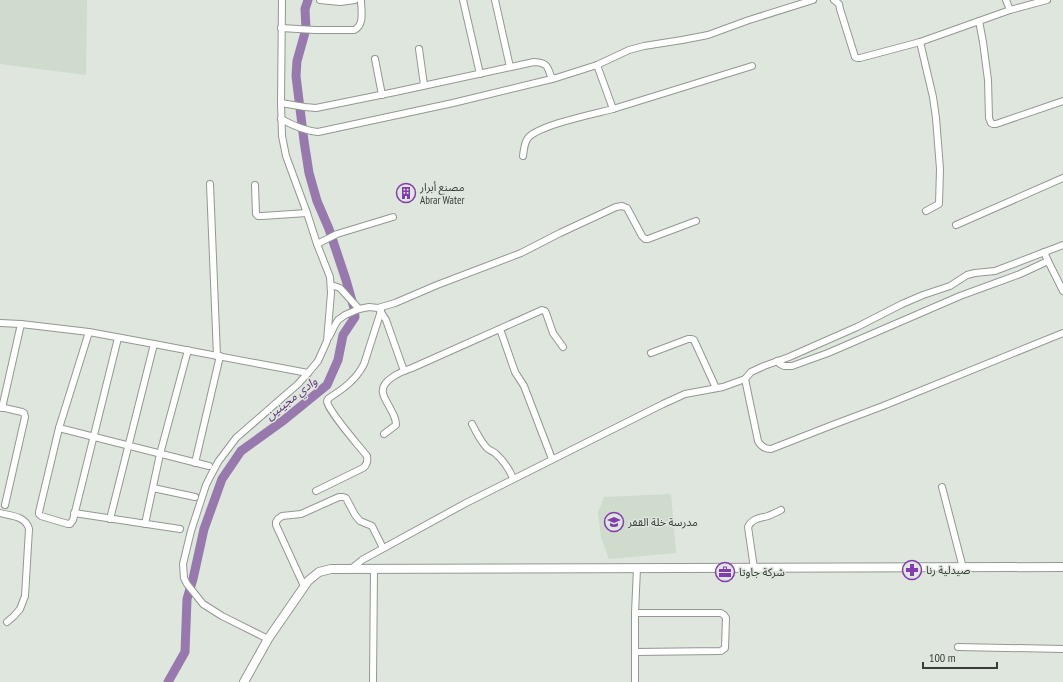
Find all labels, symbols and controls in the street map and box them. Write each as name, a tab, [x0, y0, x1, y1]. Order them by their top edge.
place label: مصنع أبرار Abrar Water	[419, 180, 465, 207]
building icon: مصنع أبرار Abrar Water	[395, 182, 417, 204]
water label: وادي مجينين	[262, 373, 322, 425]
school or university icon: مدرسة خلة القفر	[603, 511, 625, 533]
place label: مدرسة خلة القفر	[627, 515, 698, 529]
pharmacy icon: صيدلية رنا	[901, 559, 923, 581]
office icon: شركة جاوتا	[714, 561, 736, 583]
place label: صيدلية رنا	[926, 563, 970, 577]
place label: شركة جاوتا	[739, 565, 785, 579]
scale bar	[923, 644, 997, 670]
text: 100 m	[929, 650, 956, 665]

